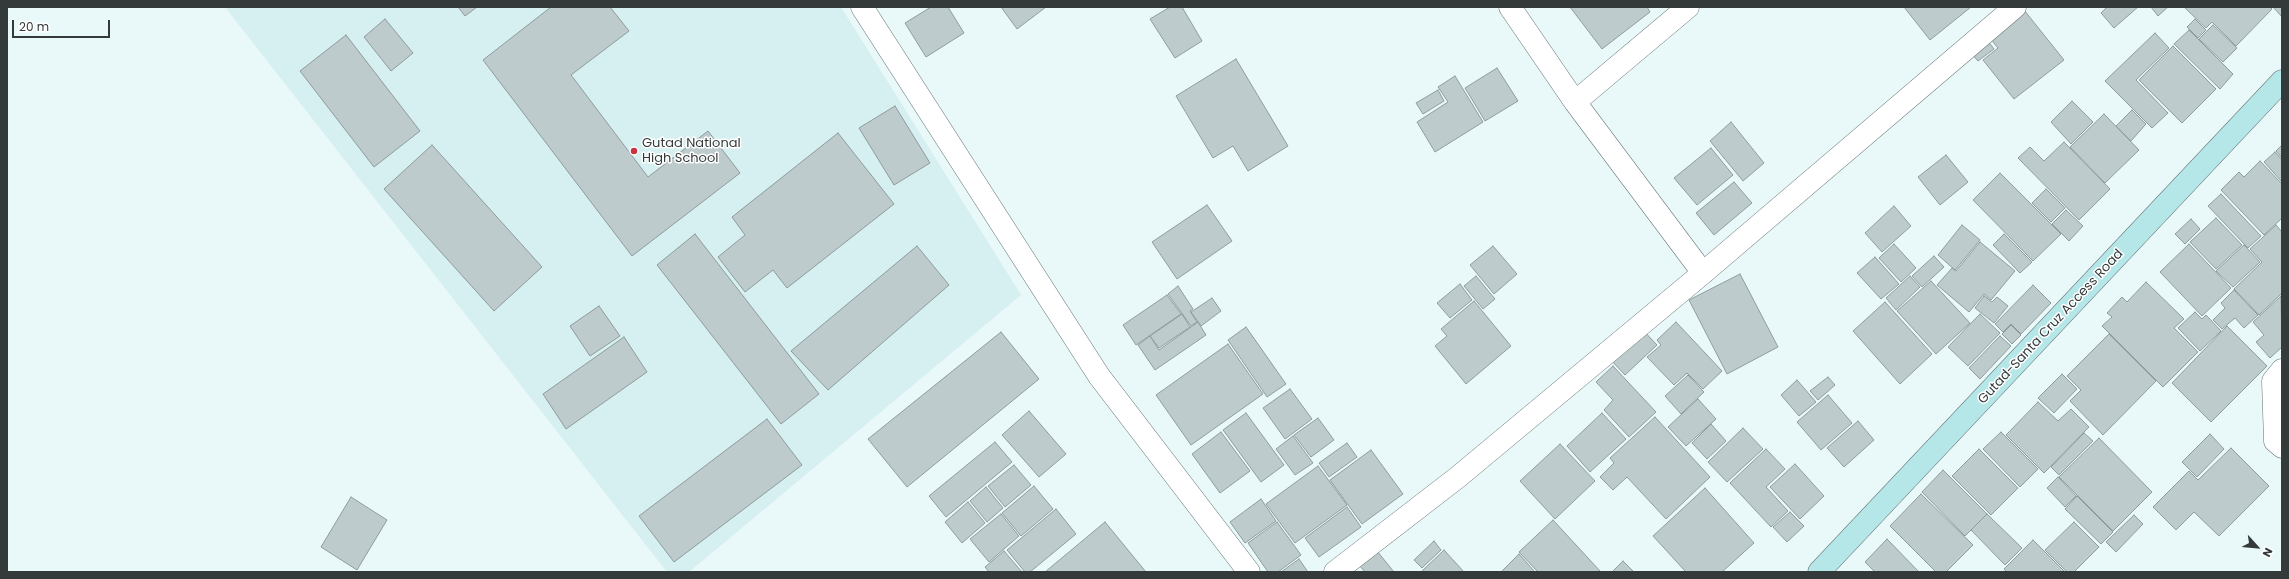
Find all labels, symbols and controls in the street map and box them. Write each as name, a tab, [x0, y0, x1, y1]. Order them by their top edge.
scale bar	[14, 12, 112, 38]
text: 20 m	[19, 18, 49, 35]
place label: Gutad National High School	[642, 136, 741, 167]
marker: Gutad National High School	[629, 146, 639, 156]
street label: Gutad-Santa Cruz Access Road	[1975, 246, 2127, 408]
north arrow	[2237, 527, 2277, 567]
text: N	[2259, 545, 2277, 560]

